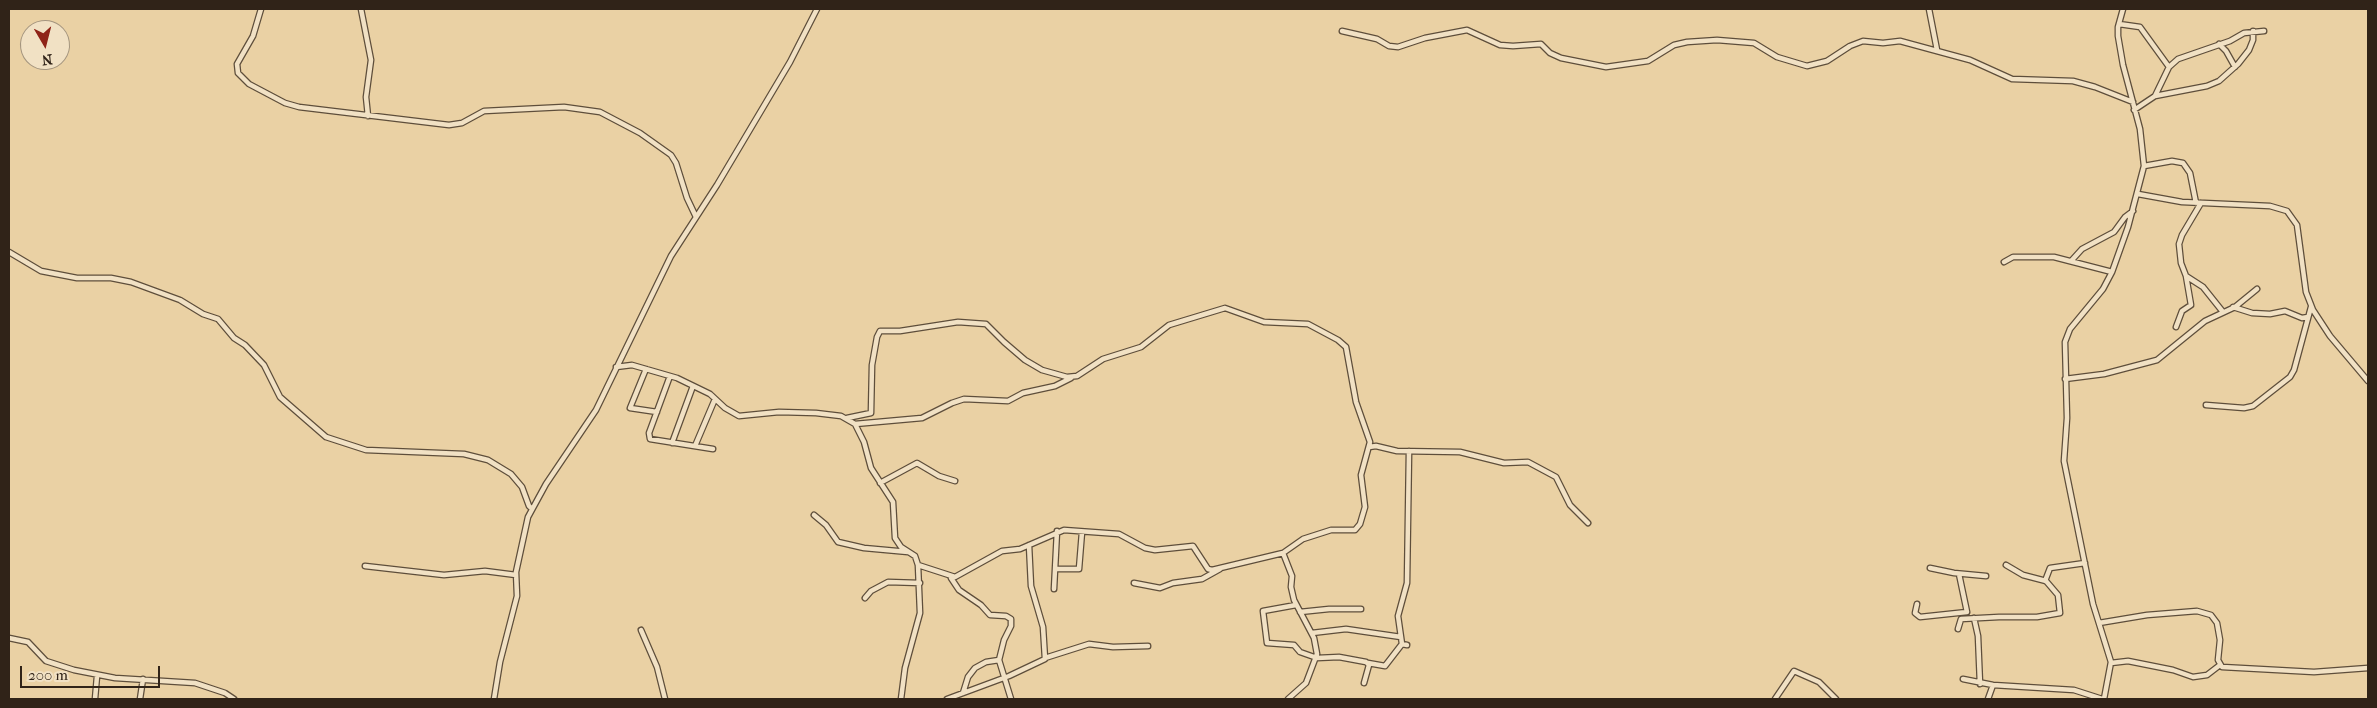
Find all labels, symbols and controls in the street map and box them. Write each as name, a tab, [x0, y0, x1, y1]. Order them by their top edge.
north arrow	[20, 20, 70, 70]
text: N	[41, 50, 53, 69]
scale bar	[22, 656, 162, 688]
text: 200 m	[28, 666, 68, 684]

